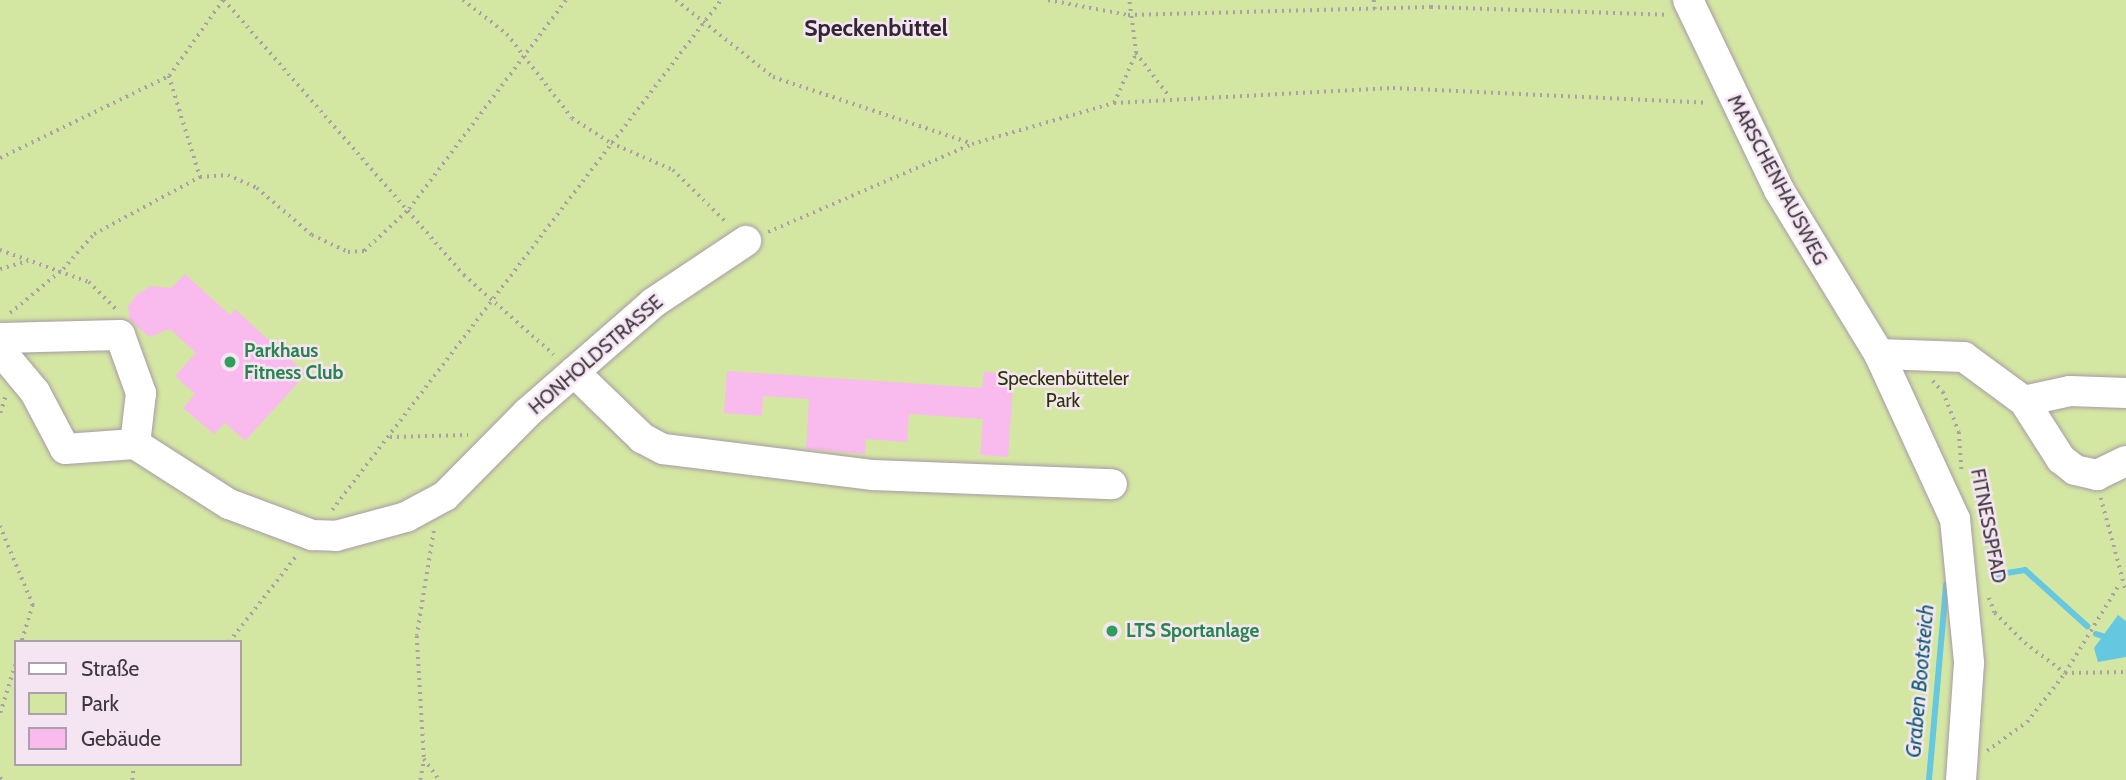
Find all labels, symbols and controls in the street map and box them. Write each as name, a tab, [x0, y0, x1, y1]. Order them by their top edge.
district label: Speckenbüttel	[804, 14, 948, 42]
street label: MARSCHENHAUSWEG	[1722, 91, 1832, 269]
street label: HONHOLDSTRASSE	[524, 291, 668, 419]
place label: Parkhaus Fitness Club	[244, 340, 343, 384]
marker: Parkhaus Fitness Club	[222, 354, 238, 370]
park label: Speckenbütteler Park	[997, 368, 1129, 412]
street label: FITNESSPFAD	[1966, 467, 2010, 585]
water label: Graben Bootsteich	[1901, 603, 1939, 759]
place label: LTS Sportanlage	[1126, 620, 1259, 642]
marker: LTS Sportanlage	[1104, 623, 1120, 639]
legend	[14, 640, 242, 766]
text: Straße	[81, 656, 139, 681]
text: Park	[81, 691, 119, 716]
text: Gebäude	[81, 726, 161, 751]

